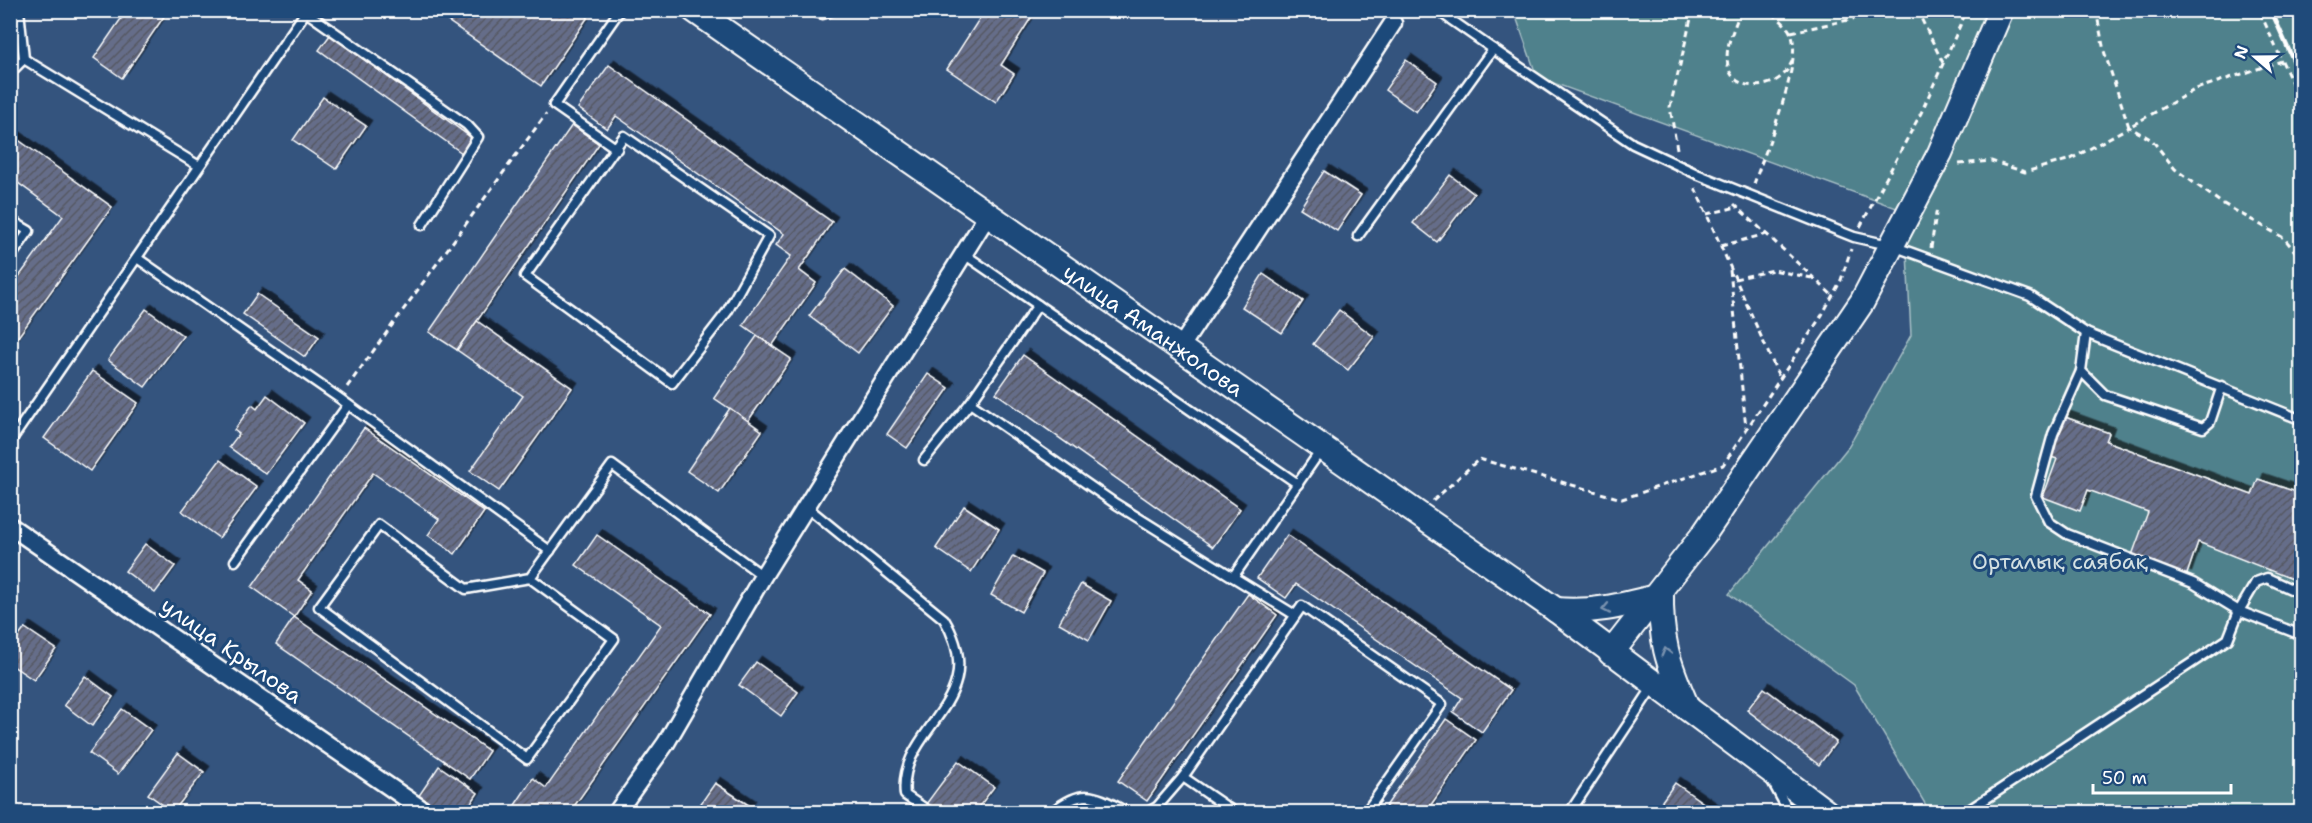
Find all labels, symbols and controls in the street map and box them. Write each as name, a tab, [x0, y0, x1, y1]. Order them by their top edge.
north arrow	[2225, 27, 2285, 87]
text: N	[2229, 42, 2253, 62]
street label: улица Аманжолова	[1057, 257, 1250, 403]
park label: Орталық саябақ	[1972, 547, 2149, 576]
street label: улица Крылова	[155, 591, 308, 710]
one-way arrow	[1602, 602, 1612, 615]
one-way arrow	[1661, 647, 1674, 657]
scale bar	[2093, 757, 2231, 795]
text: 50 m	[2102, 766, 2147, 790]

